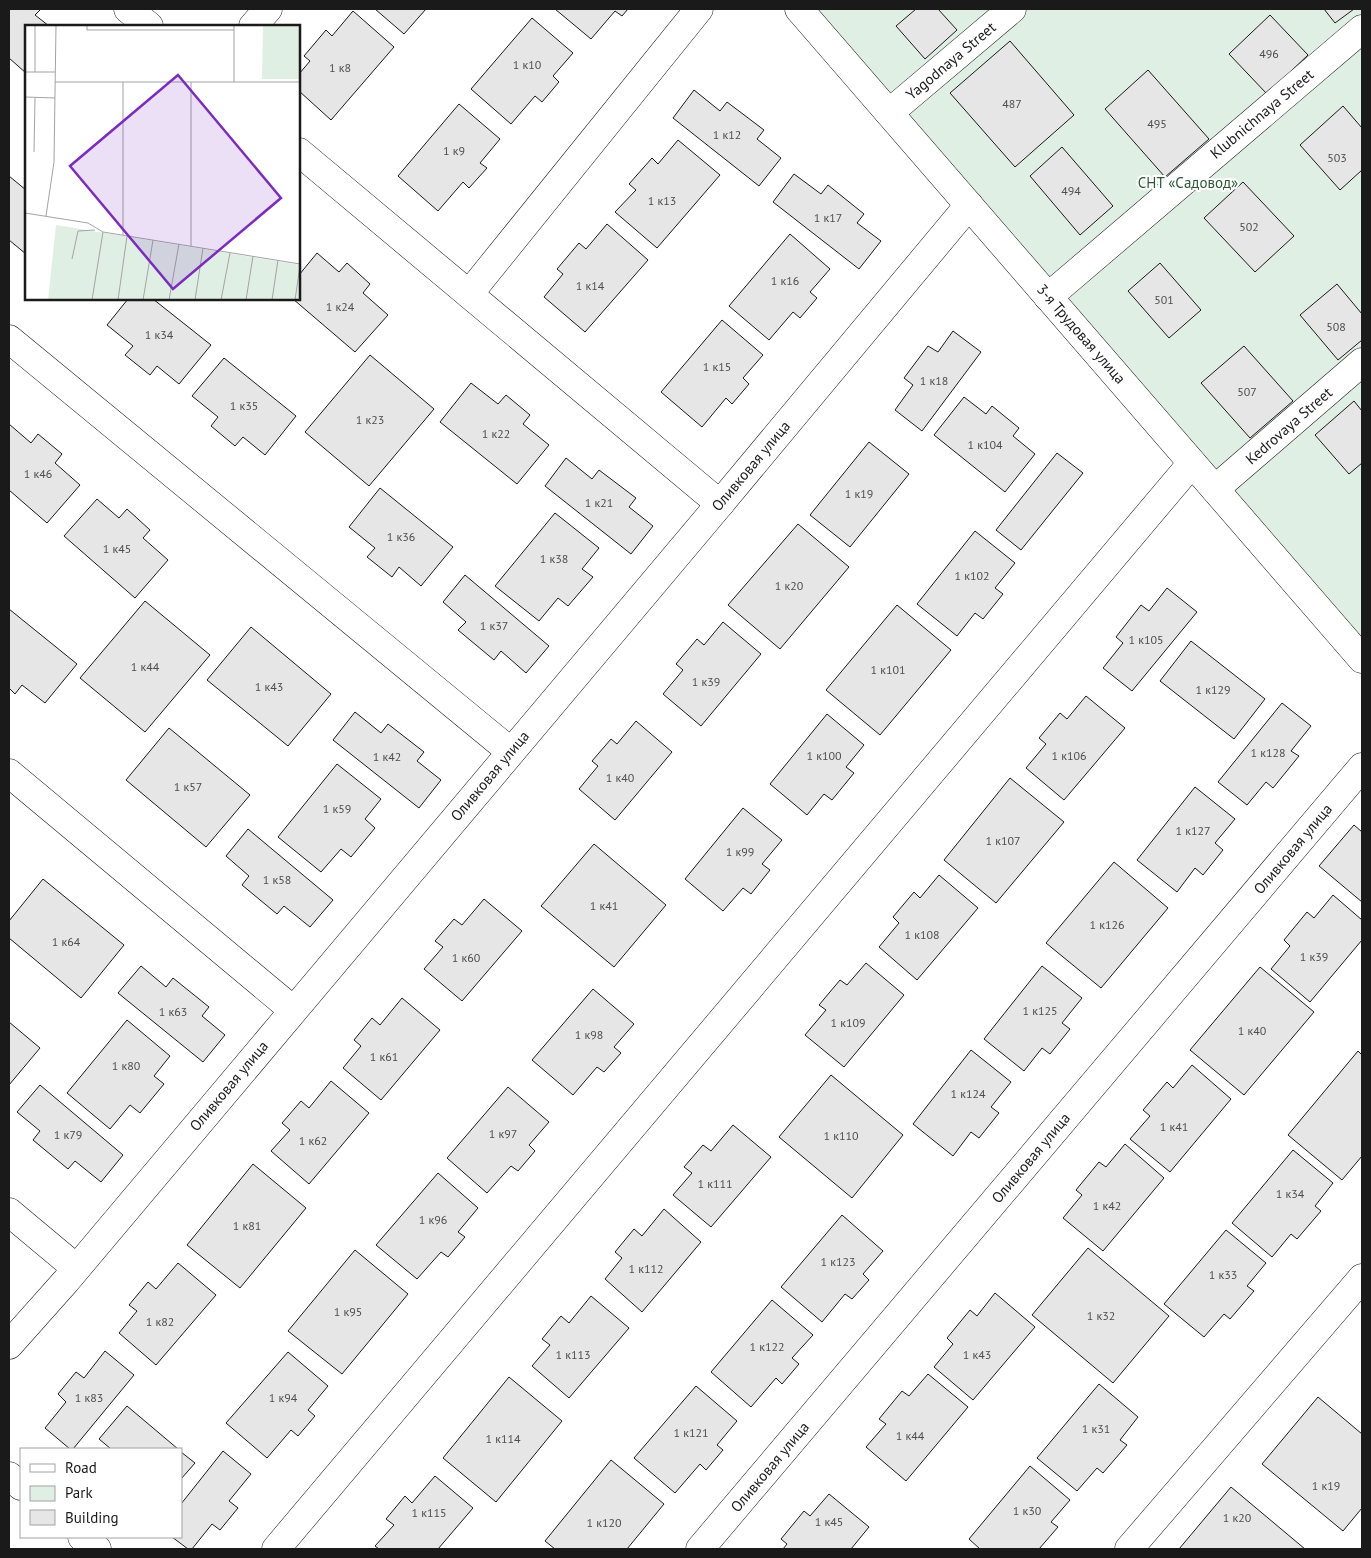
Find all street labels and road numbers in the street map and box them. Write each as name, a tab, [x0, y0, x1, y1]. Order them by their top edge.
street label: Yagodnaya Street	[902, 18, 999, 104]
street label: Klubnichnaya Street	[1206, 65, 1317, 162]
street label: 3-я Трудовая улица	[1033, 280, 1130, 387]
street label: Kedrovaya Street	[1241, 383, 1336, 468]
street label: Оливковая улица	[707, 417, 794, 515]
street label: Оливковая улица	[446, 727, 533, 825]
street label: Оливковая улица	[1249, 800, 1336, 898]
street label: Оливковая улица	[185, 1037, 272, 1135]
street label: Оливковая улица	[987, 1109, 1074, 1207]
street label: Оливковая улица	[726, 1418, 813, 1516]

